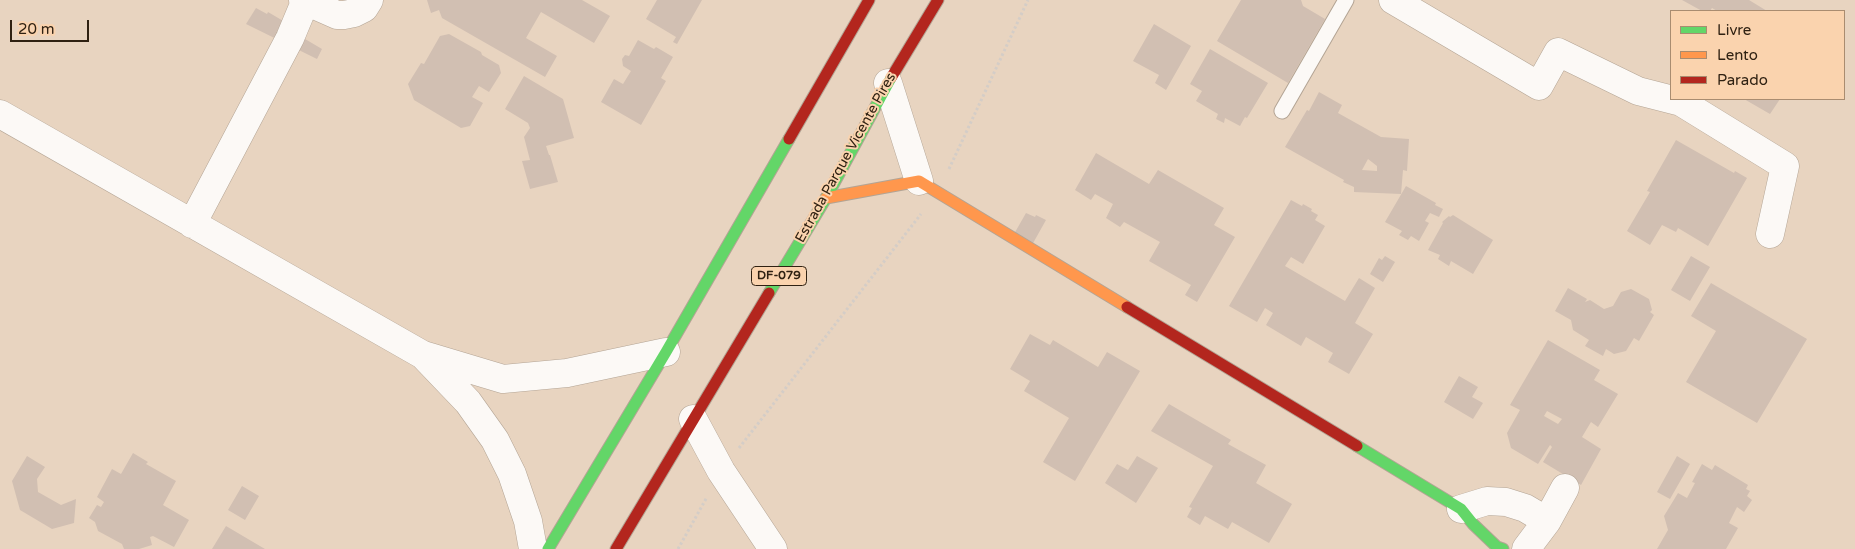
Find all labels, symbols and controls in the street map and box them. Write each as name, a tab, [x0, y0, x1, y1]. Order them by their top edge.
scale bar	[12, 10, 91, 42]
legend	[1670, 10, 1845, 100]
text: 20 m	[18, 20, 55, 38]
text: Livre	[1717, 21, 1751, 39]
text: Lento	[1717, 46, 1758, 64]
street label: Estrada Parque Vicente Pires	[792, 70, 900, 246]
text: Parado	[1717, 71, 1768, 89]
road number: DF-079	[752, 266, 806, 286]

